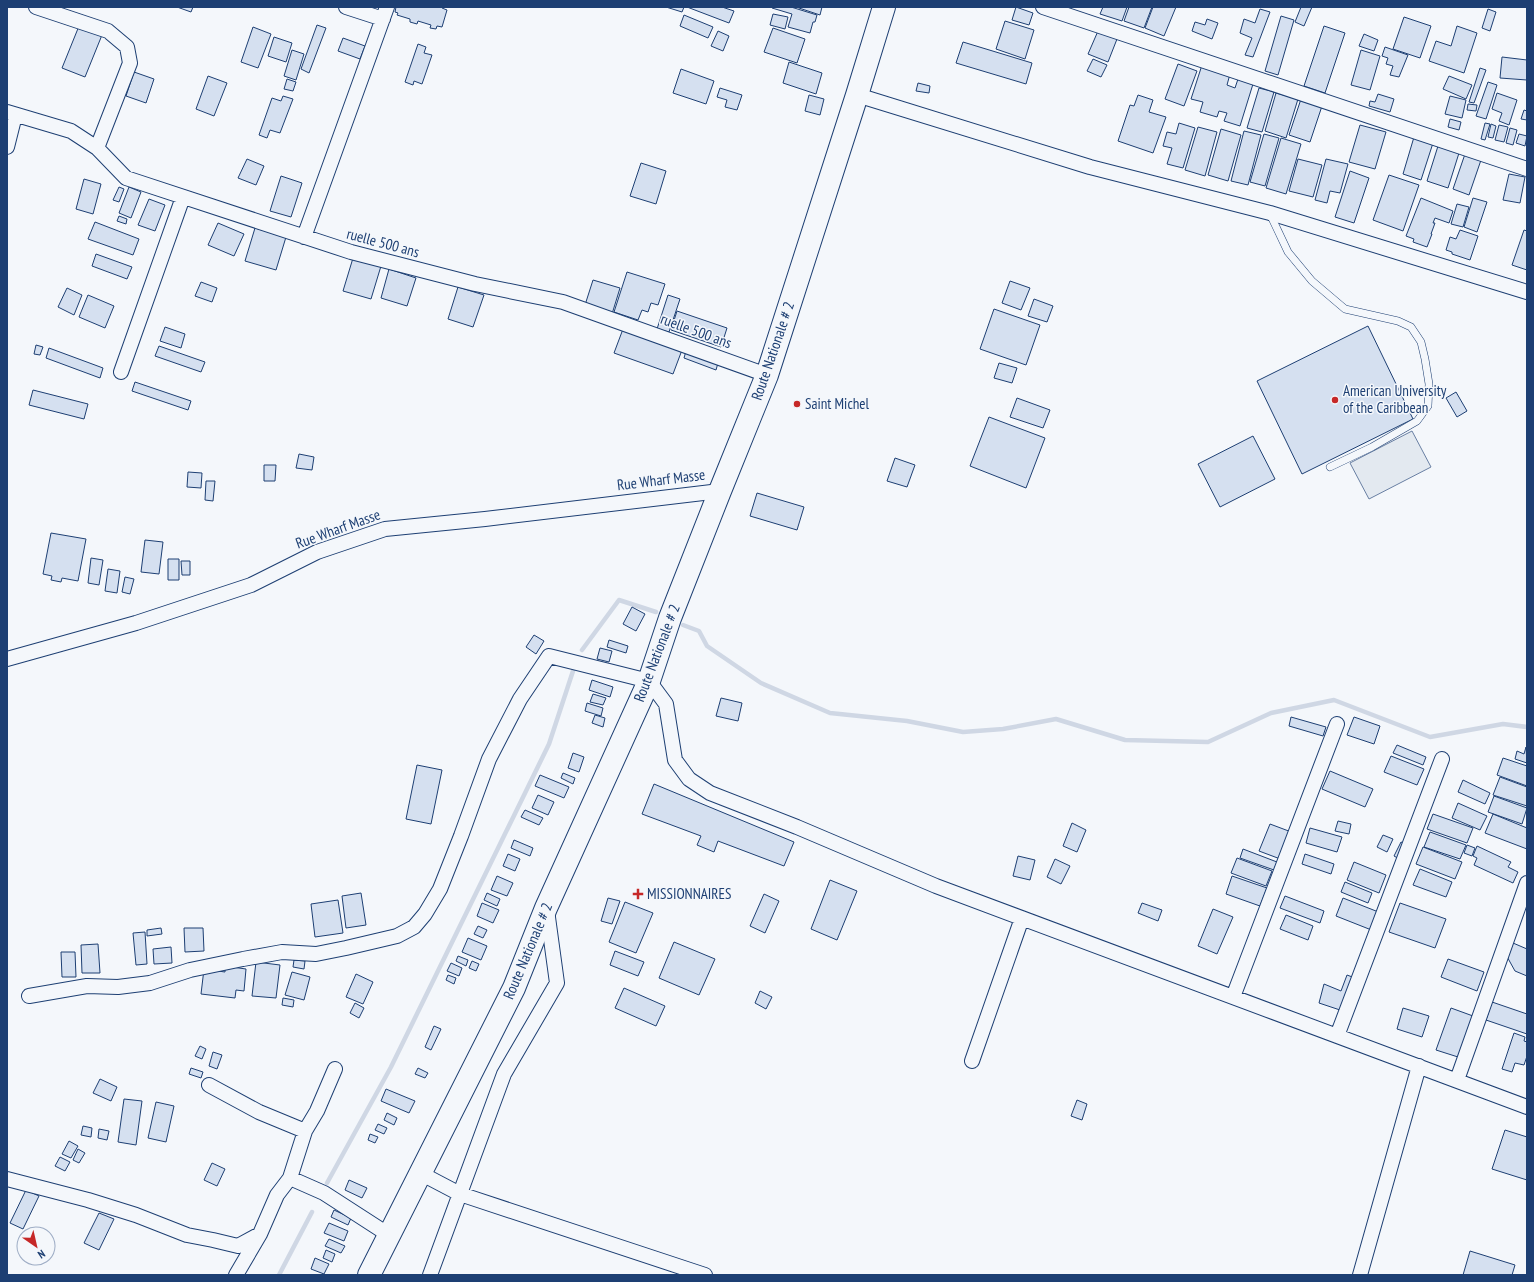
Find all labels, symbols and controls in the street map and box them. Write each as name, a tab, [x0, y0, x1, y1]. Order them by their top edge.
street label: ruelle 500 ans	[345, 224, 421, 261]
street label: Route Nationale # 2	[747, 299, 798, 403]
street label: ruelle 500 ans	[658, 309, 734, 352]
place label: American University of the Caribbean	[1343, 381, 1447, 417]
place label: Saint Michel	[805, 394, 870, 413]
marker: American University of the Caribbean	[1330, 395, 1340, 405]
marker: Saint Michel	[792, 399, 802, 409]
street label: Rue Wharf Masse	[616, 465, 706, 494]
street label: Rue Wharf Masse	[293, 504, 383, 553]
street label: Route Nationale # 2	[629, 601, 684, 704]
place label: MISSIONNAIRES	[647, 884, 731, 903]
marker: MISSIONNAIRES	[632, 888, 644, 900]
street label: Route Nationale # 2	[499, 900, 556, 1002]
north arrow	[16, 1226, 56, 1266]
text: N	[35, 1247, 48, 1262]

